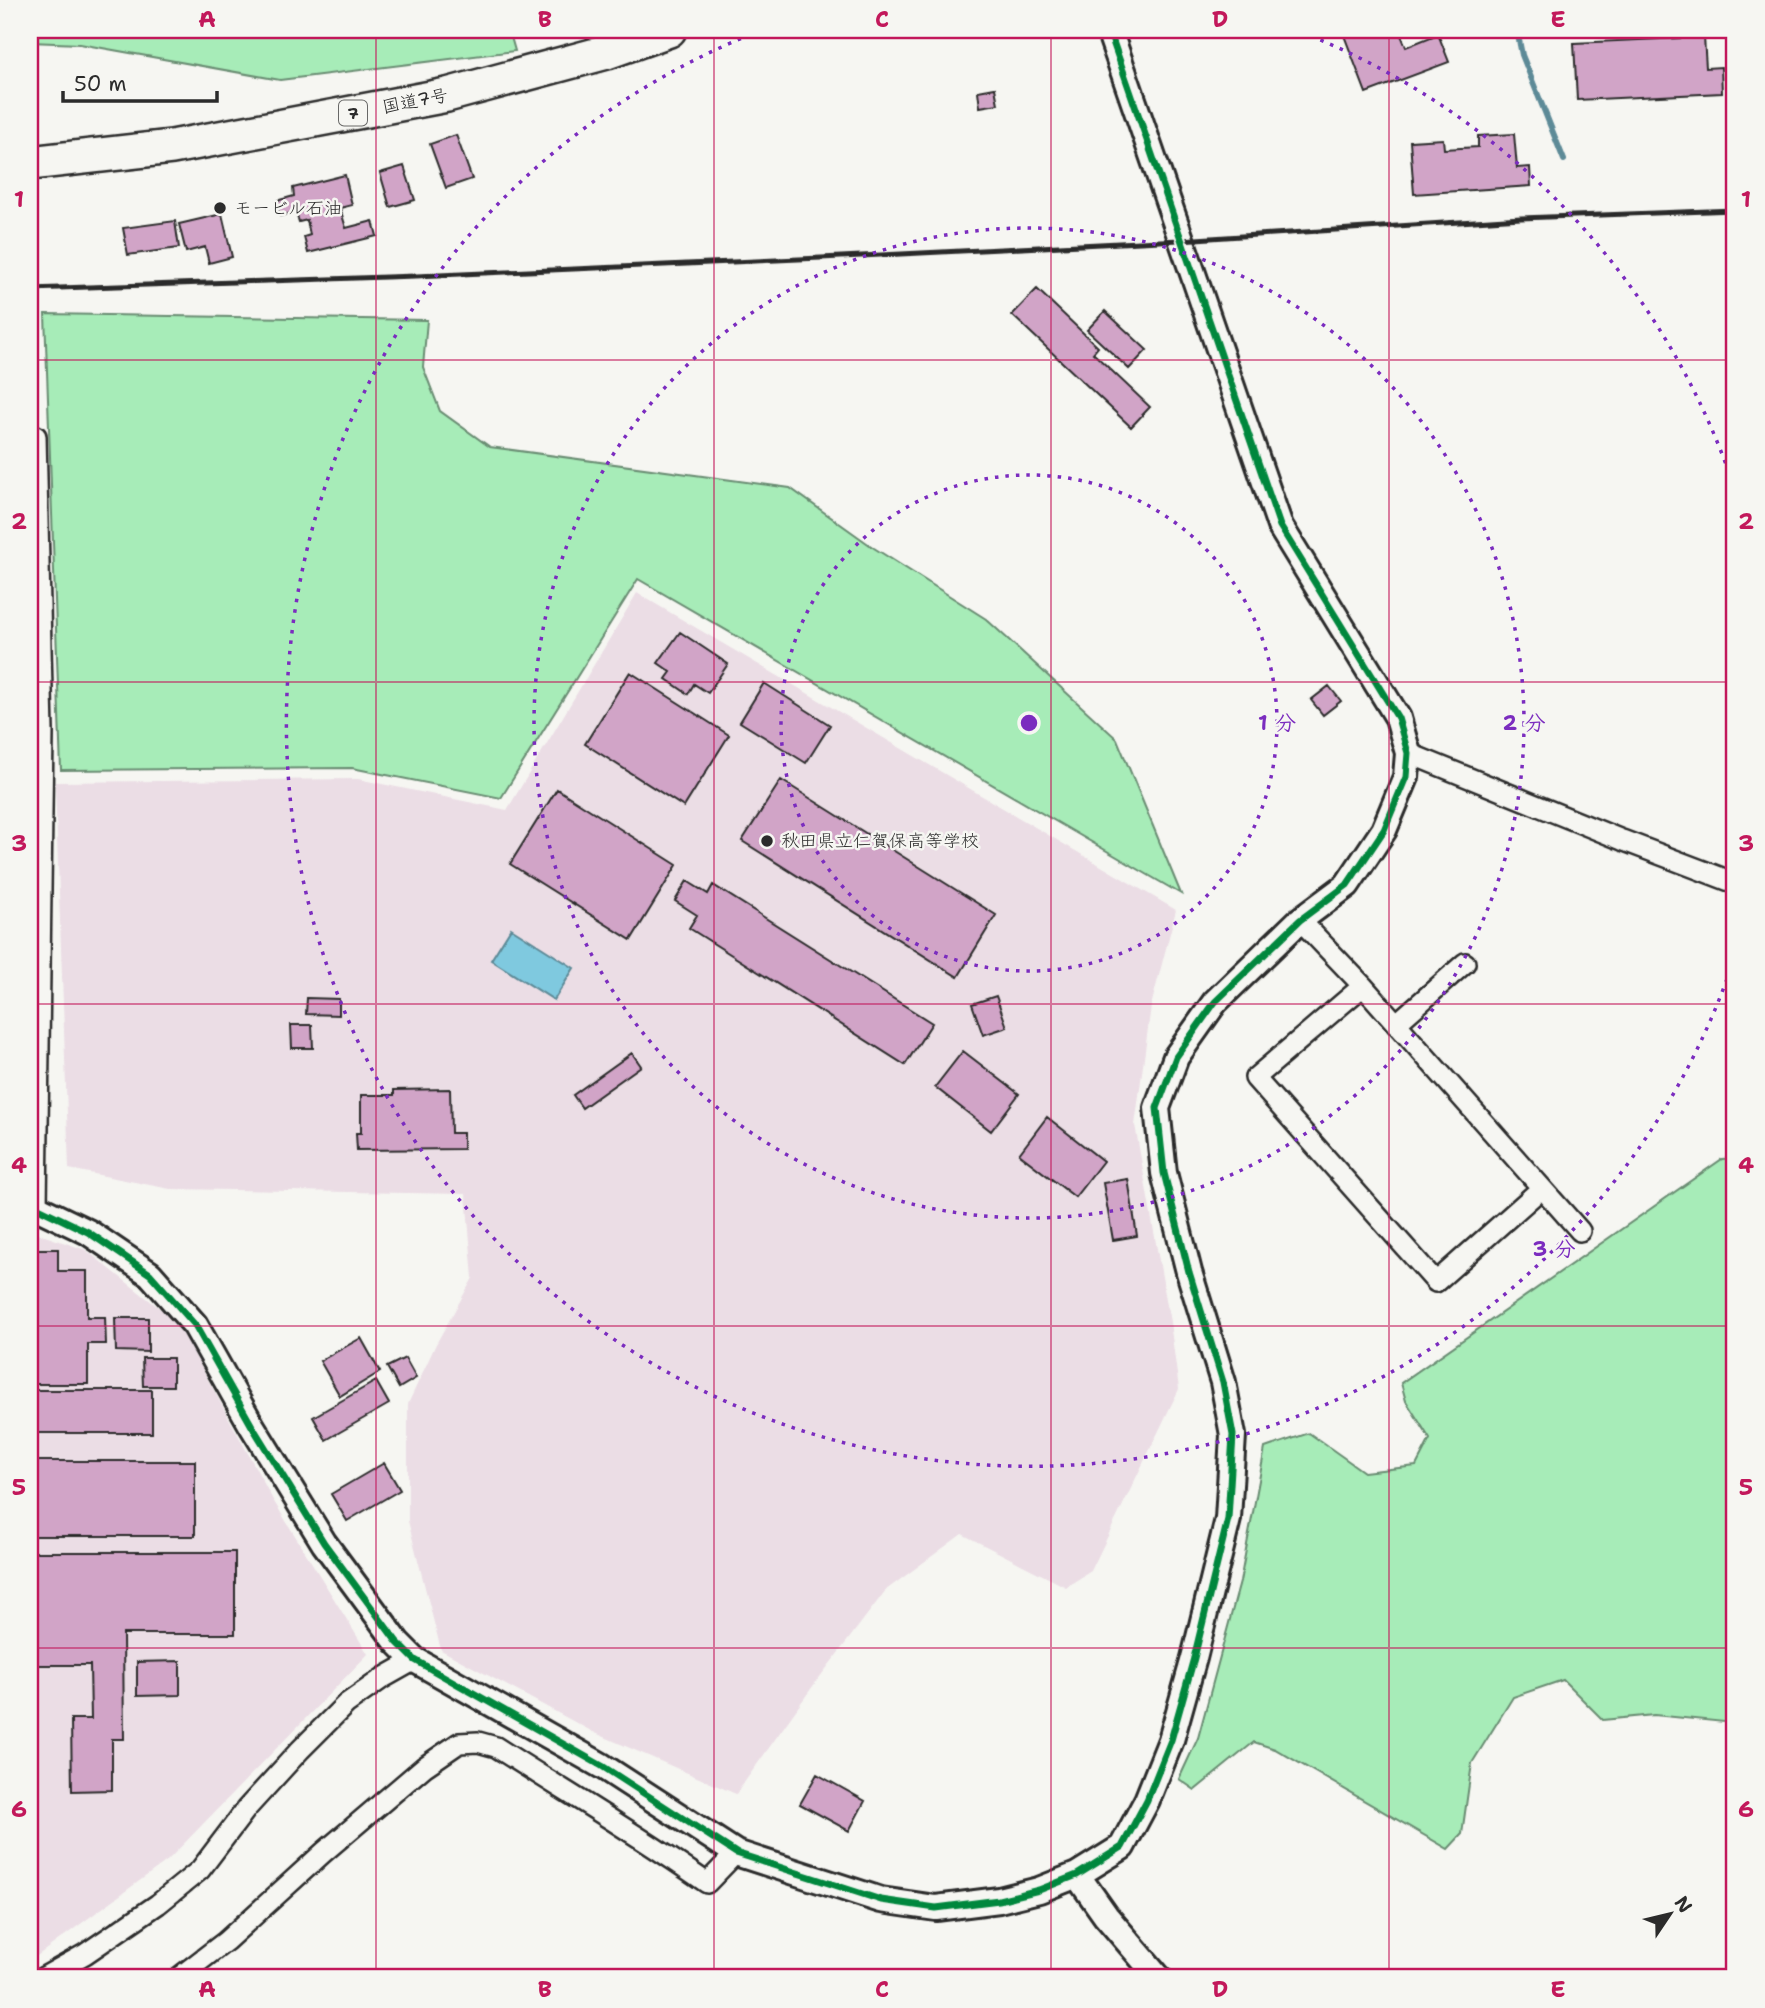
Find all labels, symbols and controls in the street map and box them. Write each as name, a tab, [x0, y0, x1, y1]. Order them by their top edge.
text: A	[198, 4, 216, 34]
text: B	[538, 4, 552, 34]
text: C	[875, 4, 889, 34]
text: D	[1212, 4, 1228, 34]
text: E	[1550, 4, 1566, 34]
scale bar	[63, 60, 217, 104]
text: 50 m	[74, 70, 127, 98]
street label: 国道7号	[380, 83, 450, 119]
road number: 7	[339, 100, 367, 125]
text: 1	[14, 184, 24, 214]
text: 1	[1741, 184, 1751, 214]
place label: モービル石油	[234, 196, 342, 220]
marker: モービル石油	[212, 200, 228, 216]
text: 2	[11, 506, 27, 536]
text: 2	[1738, 506, 1754, 536]
text: 1 分	[1258, 709, 1296, 737]
text: 2 分	[1503, 709, 1545, 737]
centre of rings	[1017, 711, 1041, 735]
text: 3	[11, 828, 27, 858]
text: 3	[1738, 828, 1754, 858]
place label: 秋田県立仁賀保高等学校	[781, 829, 979, 853]
marker: 秋田県立仁賀保高等学校	[759, 833, 775, 849]
text: 4	[11, 1150, 27, 1180]
text: 4	[1738, 1150, 1754, 1180]
text: 3 分	[1533, 1235, 1575, 1263]
text: 5	[12, 1472, 26, 1502]
text: 5	[1739, 1472, 1753, 1502]
text: 6	[11, 1794, 27, 1824]
text: 6	[1738, 1794, 1754, 1824]
north arrow	[1636, 1878, 1706, 1948]
text: N	[1669, 1891, 1698, 1918]
text: A	[198, 1974, 216, 2004]
text: B	[538, 1974, 552, 2004]
text: C	[875, 1974, 889, 2004]
text: D	[1212, 1974, 1228, 2004]
text: E	[1550, 1974, 1566, 2004]

